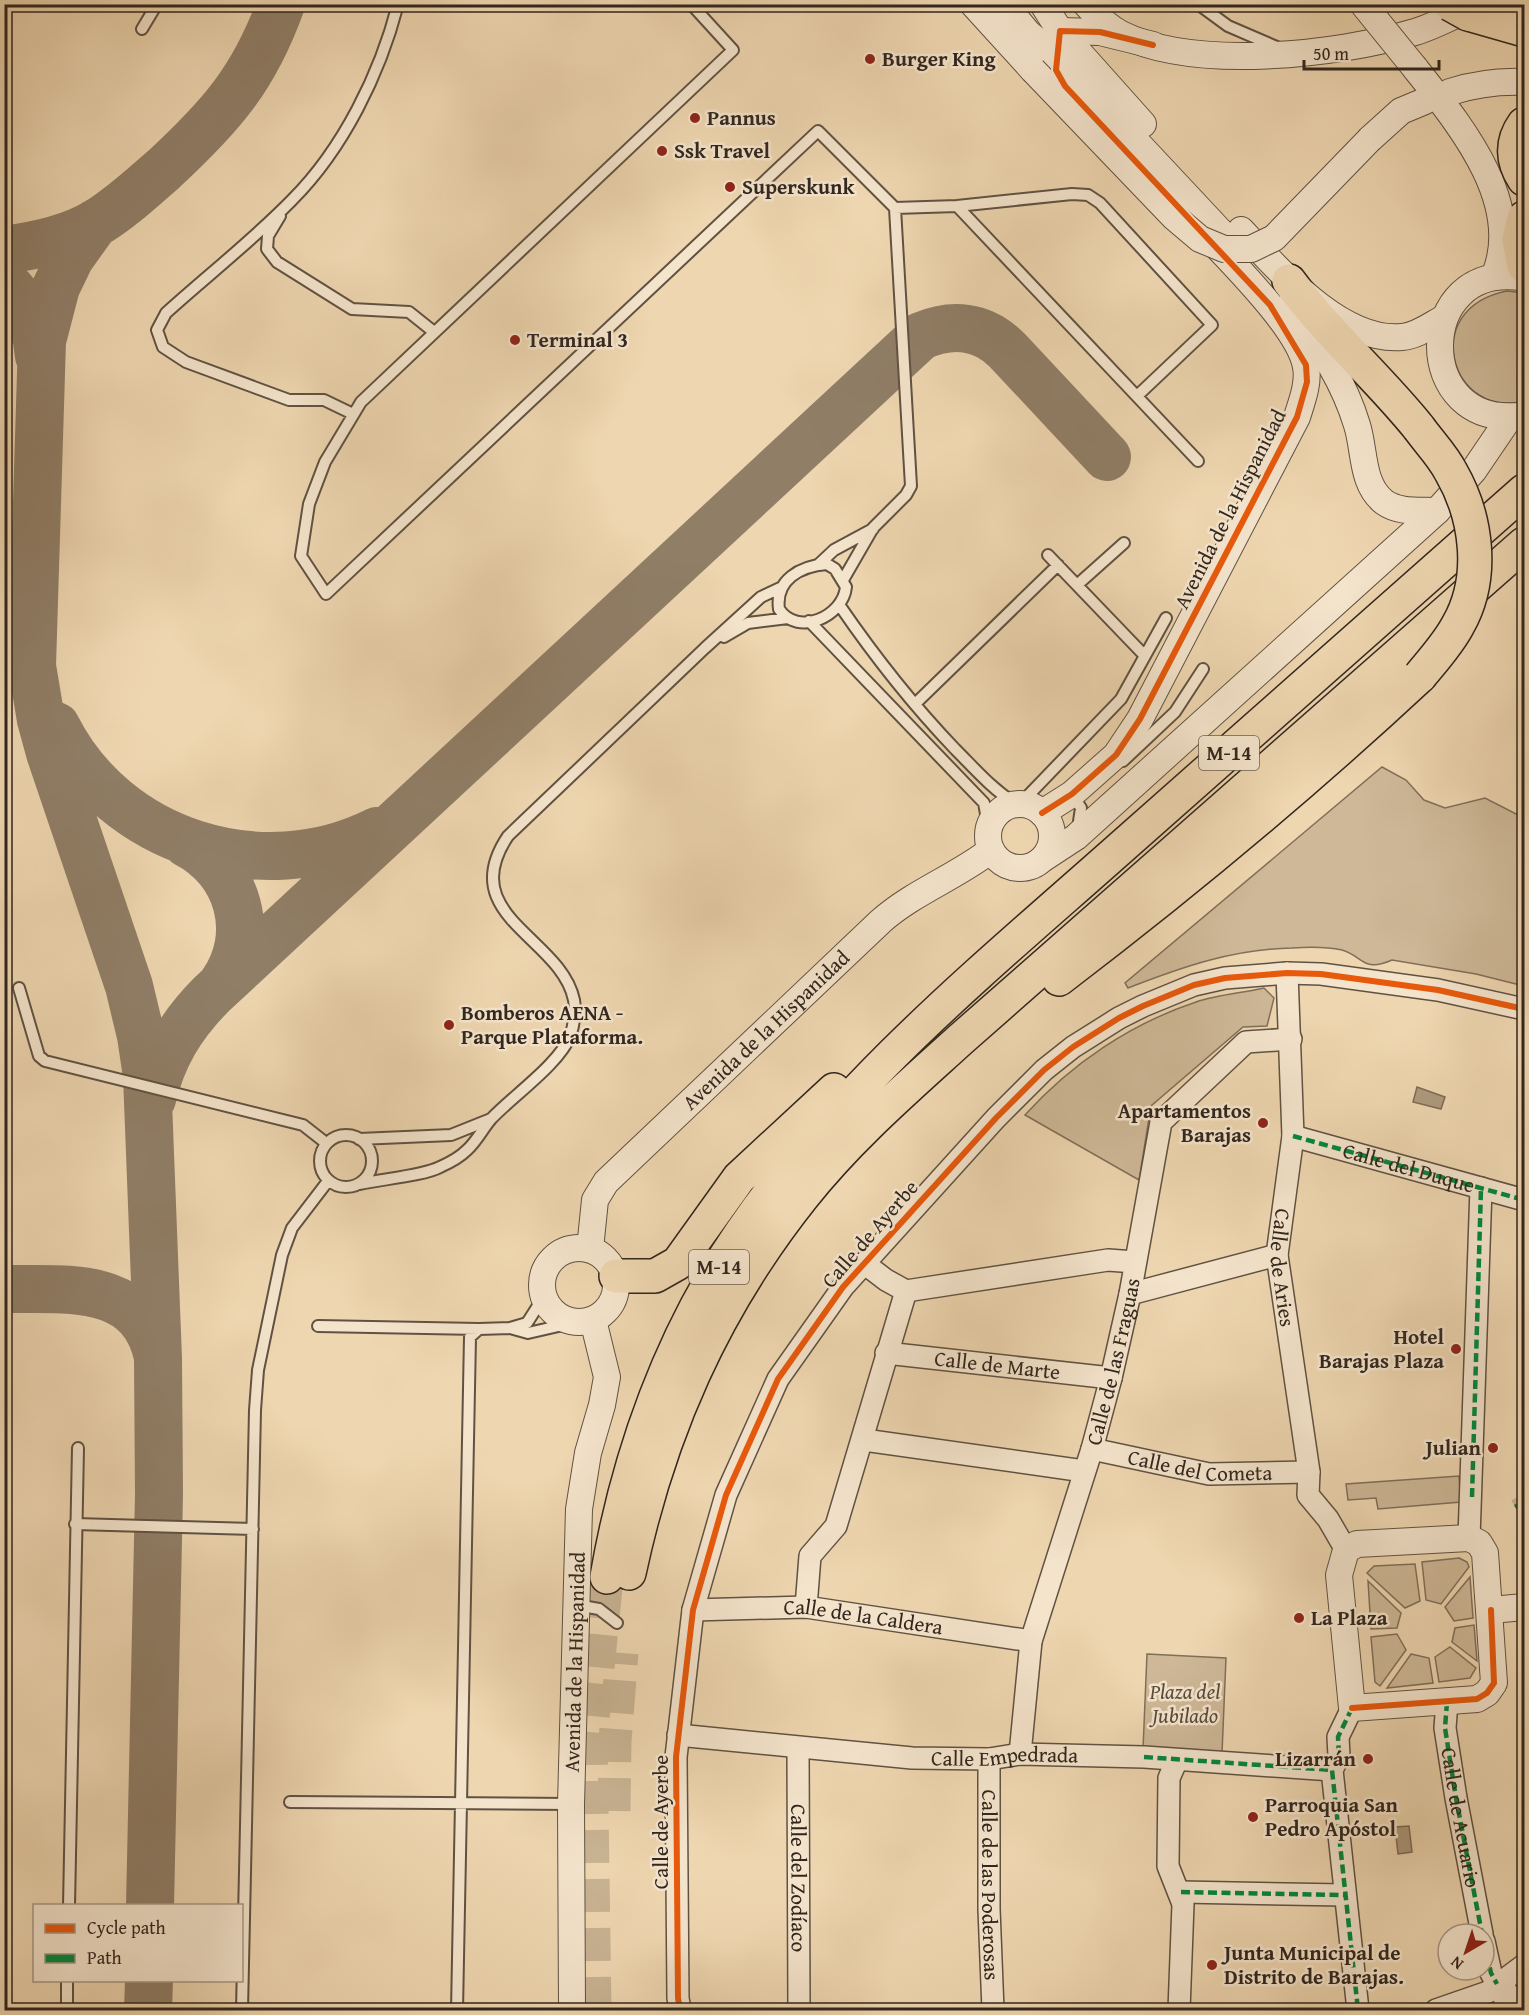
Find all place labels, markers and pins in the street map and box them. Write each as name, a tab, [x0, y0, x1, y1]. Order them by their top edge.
place label: Burger King	[882, 43, 997, 74]
marker: Burger King	[863, 52, 877, 66]
place label: Pannus	[707, 102, 776, 133]
marker: Pannus	[688, 111, 702, 125]
place label: Ssk Travel	[674, 135, 770, 166]
marker: Ssk Travel	[655, 144, 669, 158]
place label: Superskunk	[742, 171, 855, 202]
marker: Superskunk	[723, 180, 737, 194]
place label: Terminal 3	[527, 324, 628, 355]
marker: Terminal 3	[508, 333, 522, 347]
place label: Bomberos AENA - Parque Plataforma.	[461, 997, 643, 1052]
marker: Bomberos AENA - Parque Plataforma.	[442, 1018, 456, 1032]
place label: Apartamentos Barajas	[1118, 1095, 1251, 1150]
marker: Apartamentos Barajas	[1256, 1116, 1270, 1130]
place label: Hotel Barajas Plaza	[1319, 1321, 1444, 1376]
marker: Hotel Barajas Plaza	[1449, 1342, 1463, 1356]
place label: Julian	[1423, 1432, 1482, 1463]
marker: Julian	[1486, 1441, 1500, 1455]
place label: La Plaza	[1311, 1602, 1388, 1633]
marker: La Plaza	[1292, 1611, 1306, 1625]
place label: Lizarrán	[1275, 1743, 1357, 1774]
marker: Lizarrán	[1361, 1752, 1375, 1766]
place label: Parroquia San Pedro Apóstol	[1265, 1789, 1399, 1844]
marker: Parroquia San Pedro Apóstol	[1246, 1810, 1260, 1824]
place label: Junta Municipal de Distrito de Barajas.	[1221, 1937, 1404, 1992]
marker: Junta Municipal de Distrito de Barajas.	[1205, 1958, 1219, 1972]

